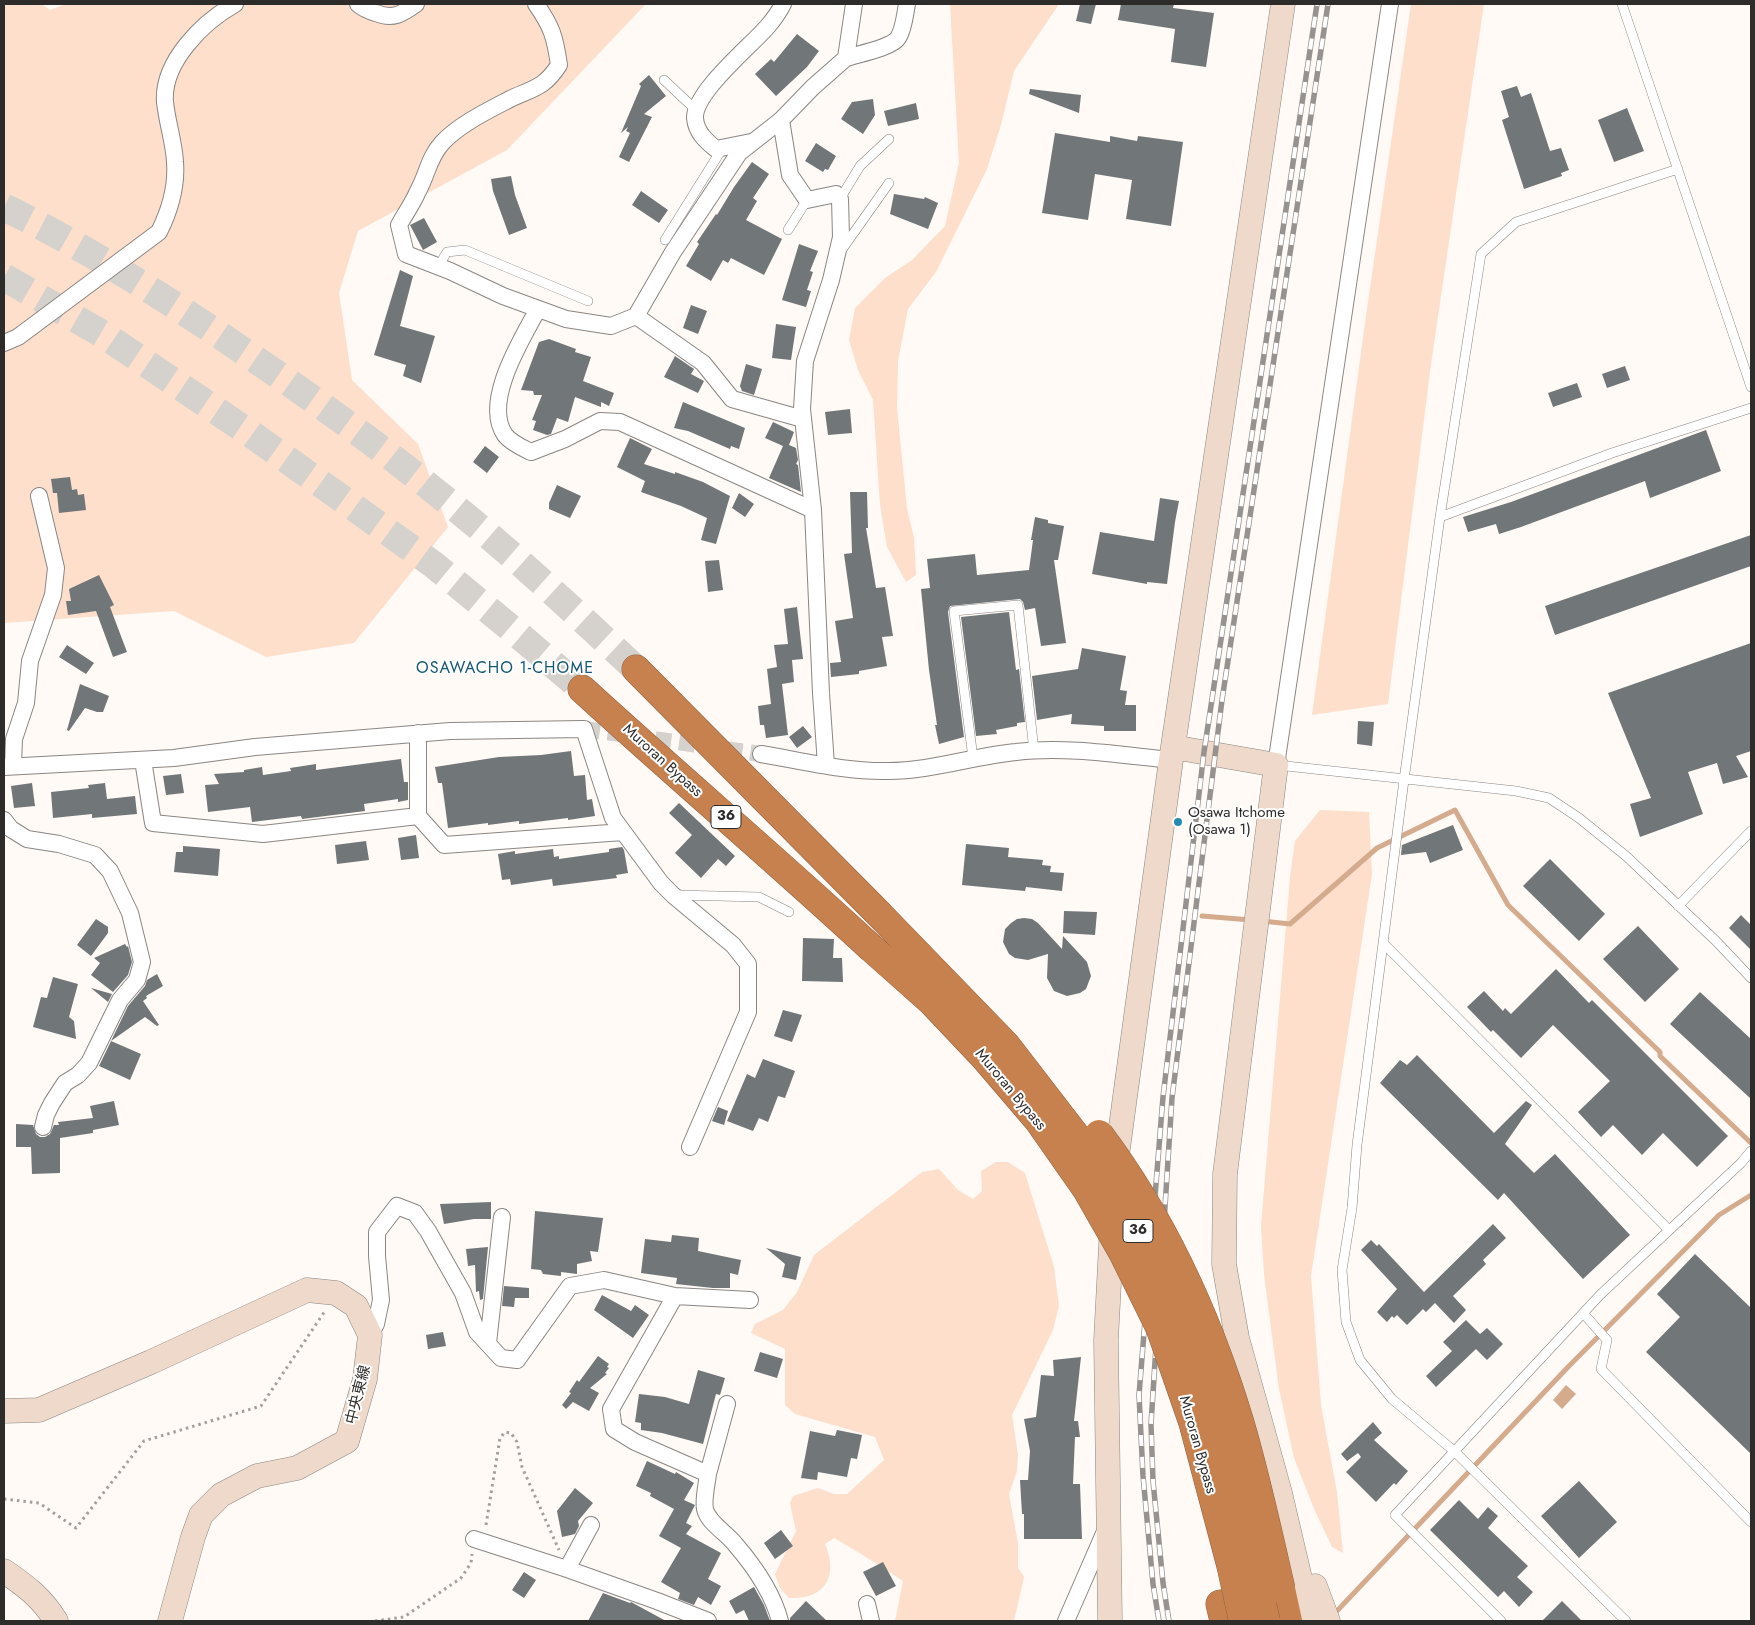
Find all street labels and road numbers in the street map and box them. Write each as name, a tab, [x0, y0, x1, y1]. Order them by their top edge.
street label: Muroran Bypass	[619, 721, 705, 801]
road number: 36	[711, 806, 741, 829]
street label: Muroran Bypass	[971, 1046, 1049, 1134]
road number: 36	[1123, 1220, 1153, 1242]
street label: 中央東線	[343, 1364, 375, 1426]
street label: Muroran Bypass	[1174, 1394, 1220, 1496]

